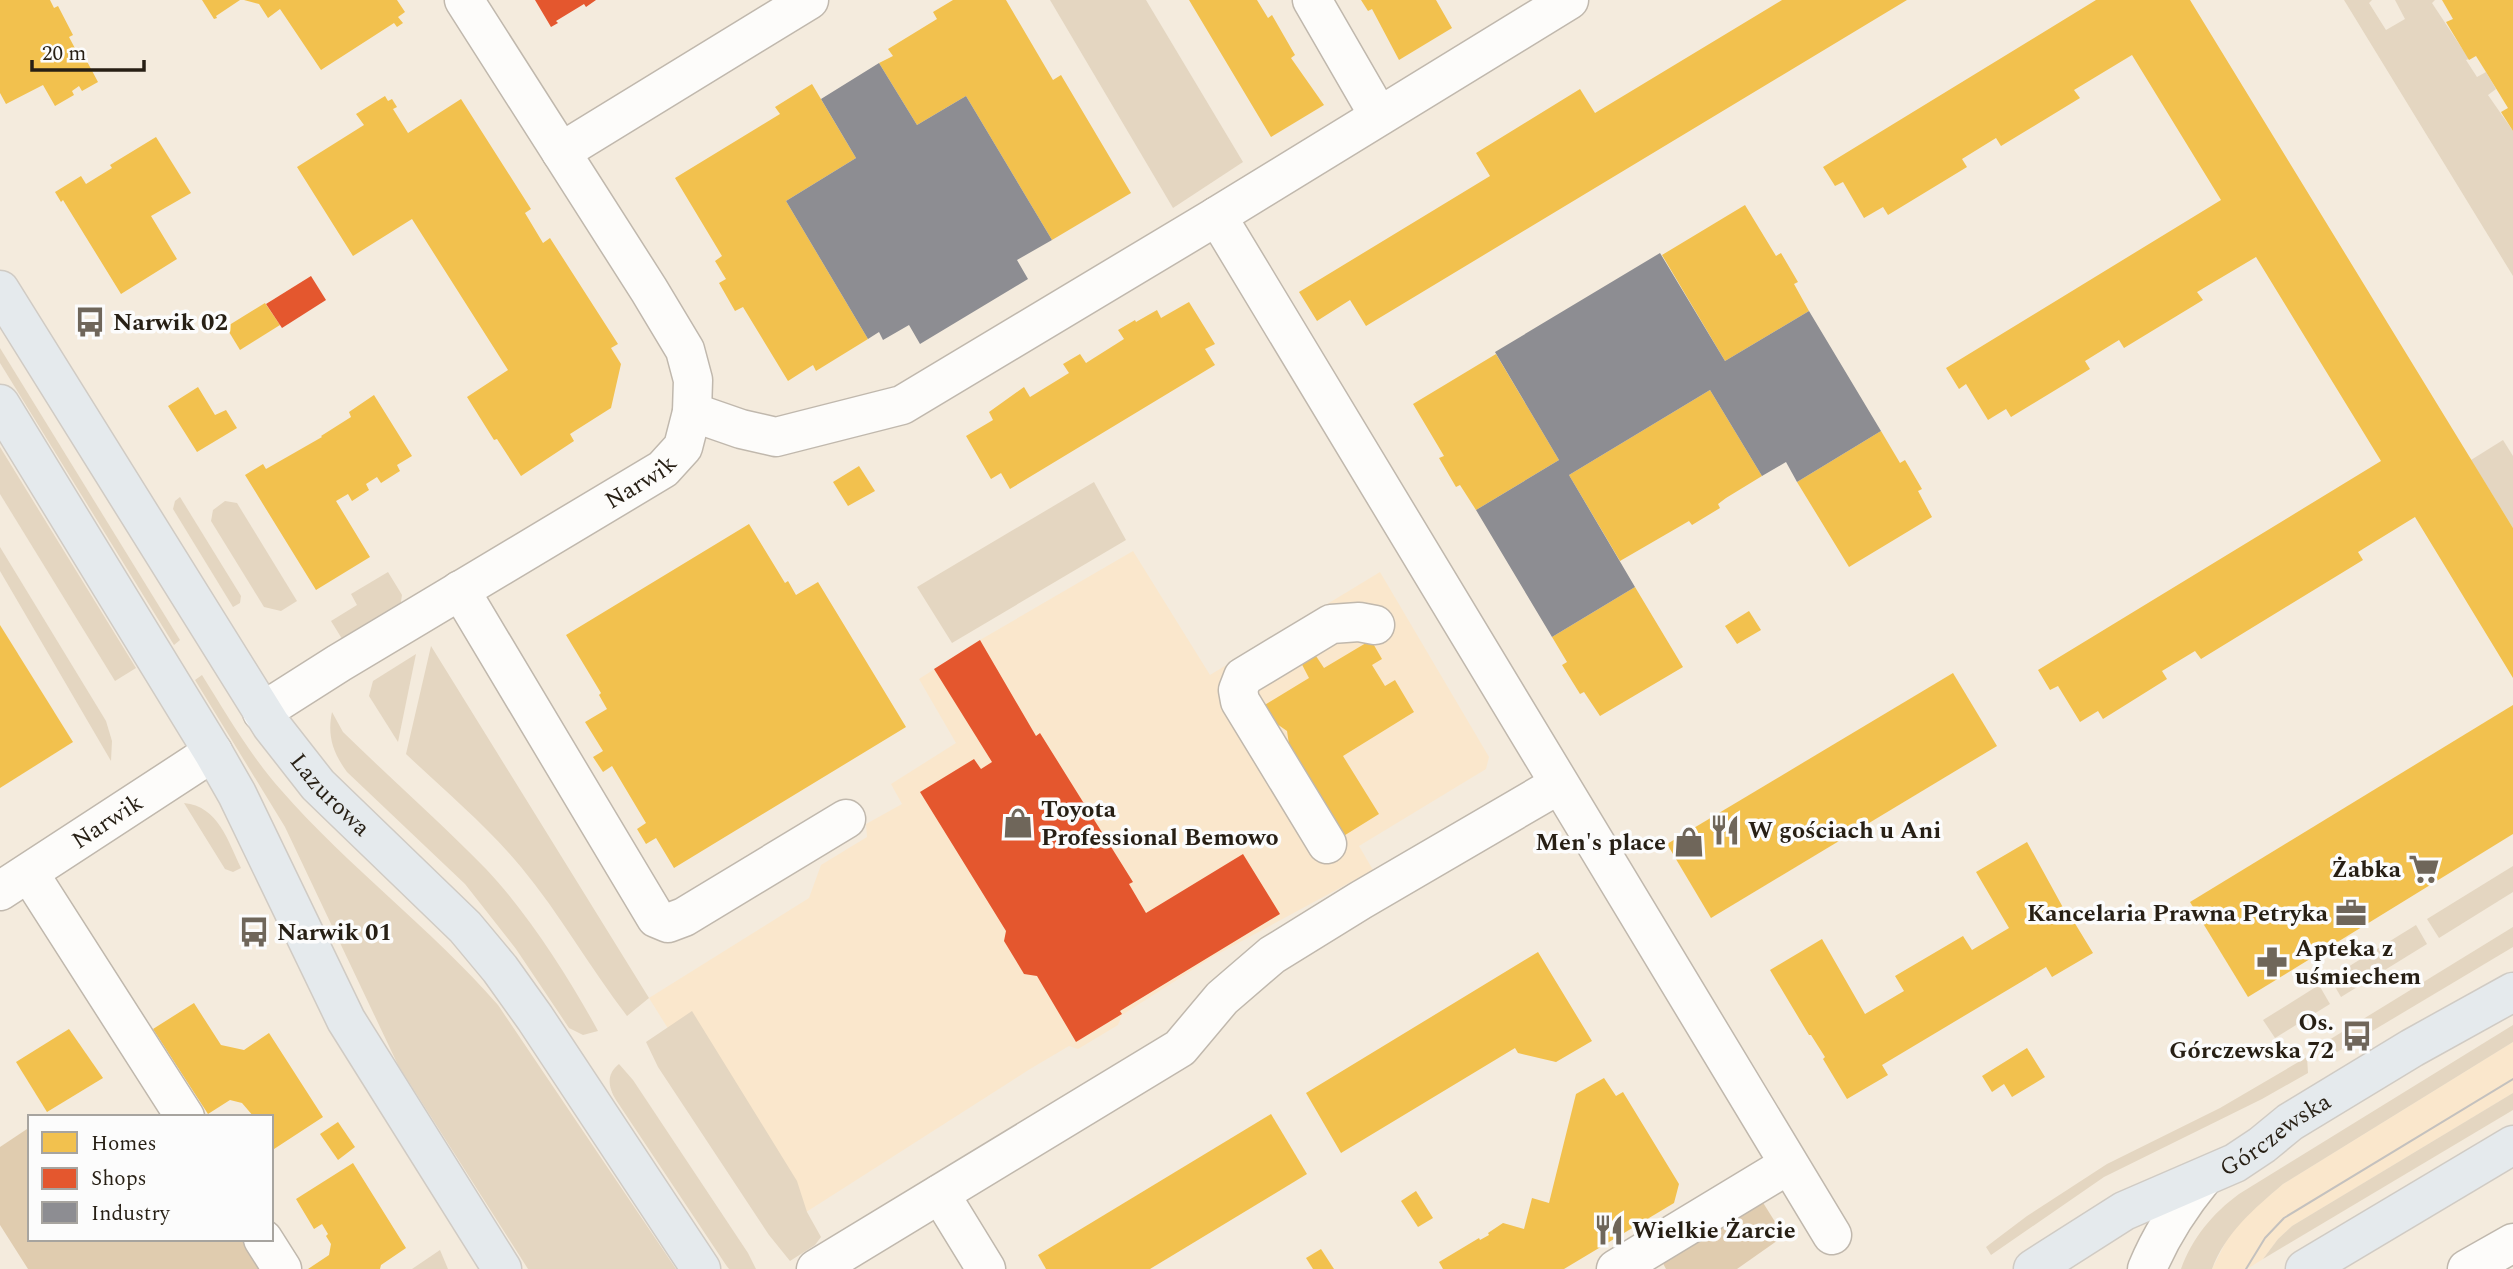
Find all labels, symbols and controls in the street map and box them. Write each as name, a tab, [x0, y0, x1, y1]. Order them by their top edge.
scale bar	[32, 28, 144, 72]
text: 20 m	[42, 38, 86, 70]
bus stop icon: Narwik 02	[73, 305, 107, 339]
place label: Narwik 02	[113, 305, 228, 341]
street label: Narwik	[598, 447, 686, 519]
street label: Lazurowa	[280, 746, 378, 846]
street label: Narwik	[65, 785, 151, 859]
place label: Toyota Professional Bemowo	[1041, 792, 1279, 856]
shop icon: Toyota Professional Bemowo	[1001, 806, 1035, 840]
restaurant icon: W gościach u Ani	[1708, 813, 1742, 847]
place label: W gościach u Ani	[1748, 813, 1941, 849]
place label: Men's place	[1535, 825, 1666, 861]
shop icon: Men's place	[1672, 825, 1706, 859]
place label: Żabka	[2331, 852, 2402, 888]
supermarket icon: Żabka	[2407, 852, 2441, 886]
place label: Kancelaria Prawna Petryka	[2027, 896, 2329, 932]
office icon: Kancelaria Prawna Petryka	[2334, 896, 2368, 930]
bus stop icon: Narwik 01	[237, 915, 271, 949]
place label: Narwik 01	[277, 915, 392, 951]
place label: Apteka z uśmiechem	[2295, 931, 2422, 995]
pharmacy icon: Apteka z uśmiechem	[2255, 945, 2289, 979]
place label: Os. Górczewska 72	[2169, 1005, 2334, 1069]
bus stop icon: Os. Górczewska 72	[2340, 1019, 2374, 1053]
street label: Górczewska	[2214, 1084, 2338, 1186]
legend	[28, 1115, 273, 1241]
text: Homes	[91, 1128, 157, 1160]
text: Shops	[91, 1163, 147, 1195]
text: Industry	[91, 1198, 171, 1230]
restaurant icon: Wielkie Żarcie	[1592, 1213, 1626, 1247]
place label: Wielkie Żarcie	[1632, 1213, 1796, 1249]

